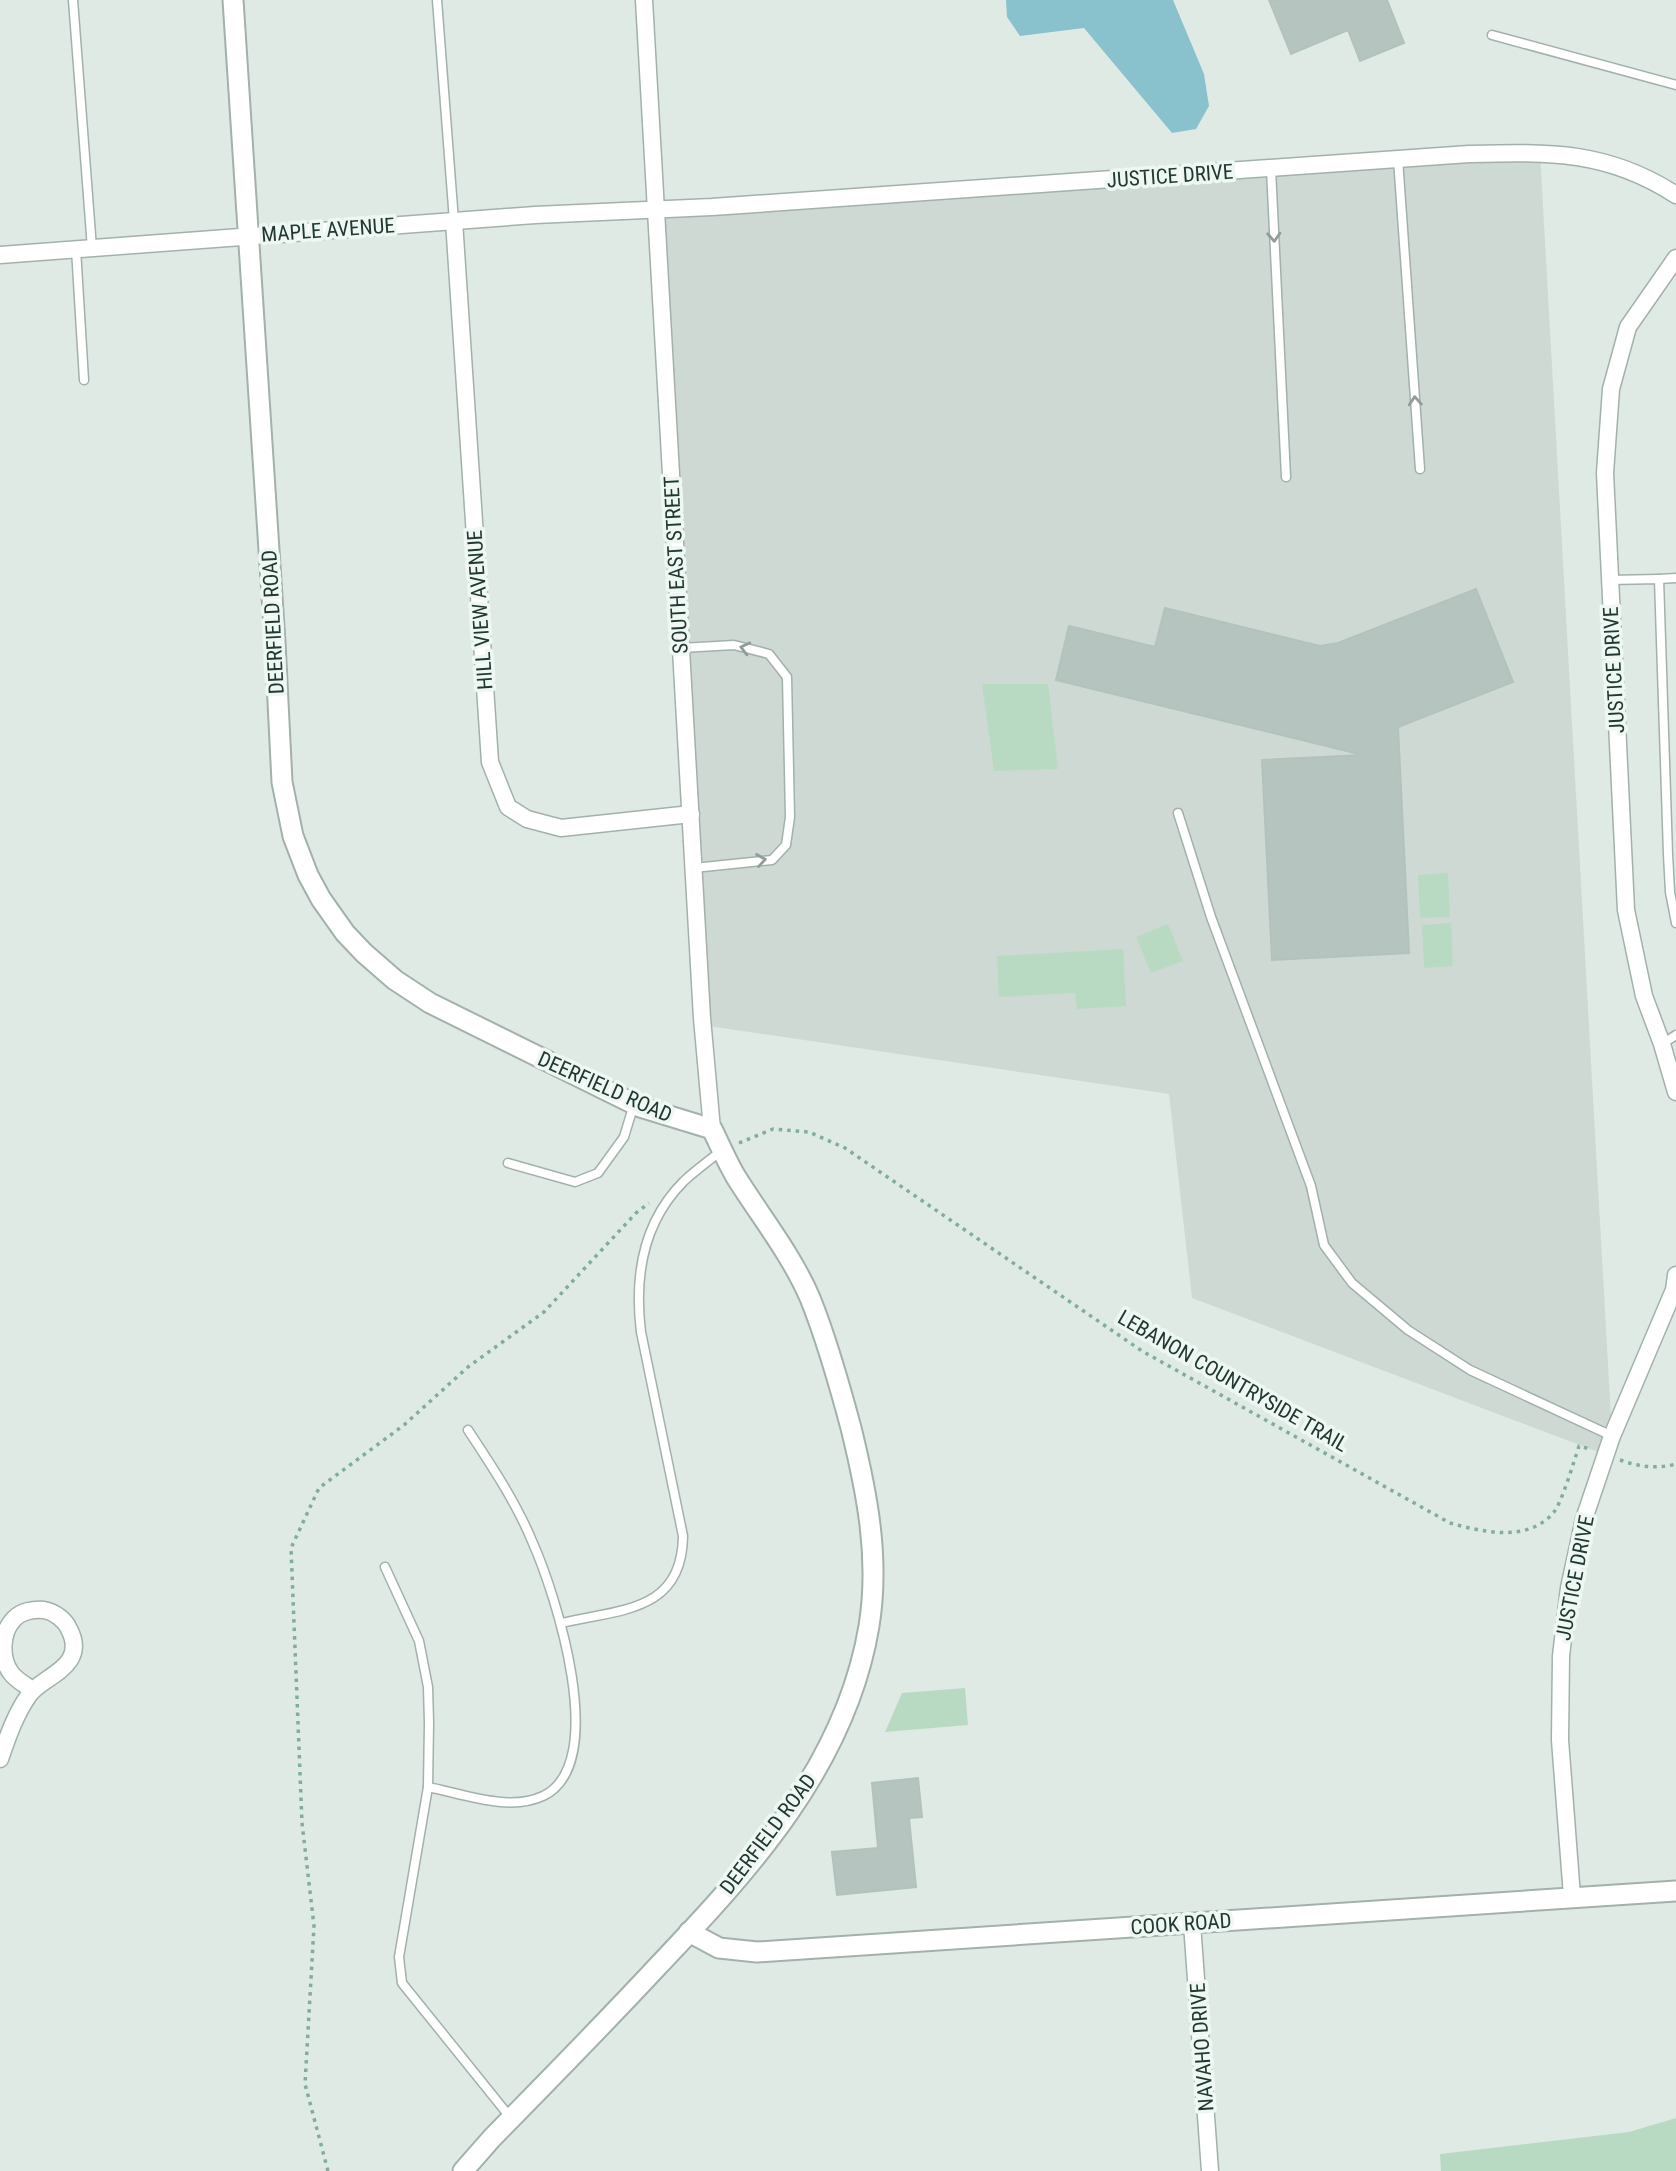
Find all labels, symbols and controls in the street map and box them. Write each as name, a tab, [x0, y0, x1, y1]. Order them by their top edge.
street label: JUSTICE DRIVE	[1106, 160, 1234, 192]
street label: MAPLE AVENUE	[260, 213, 396, 247]
one-way arrow	[1267, 232, 1282, 243]
one-way arrow	[1408, 395, 1423, 406]
street label: SOUTH EAST STREET	[659, 476, 693, 654]
street label: HILL VIEW AVENUE	[462, 529, 498, 691]
street label: DEERFIELD ROAD	[257, 549, 289, 695]
street label: JUSTICE DRIVE	[1599, 606, 1629, 734]
one-way arrow	[739, 642, 751, 656]
one-way arrow	[755, 853, 767, 868]
street label: DEERFIELD ROAD	[534, 1047, 676, 1127]
street label: LEBANON COUNTRYSIDE TRAIL	[1114, 1305, 1352, 1457]
street label: JUSTICE DRIVE	[1551, 1513, 1599, 1643]
street label: DEERFIELD ROAD	[715, 1769, 821, 1899]
street label: COOK ROAD	[1130, 1909, 1232, 1939]
street label: NAVAHO DRIVE	[1186, 1982, 1218, 2112]

